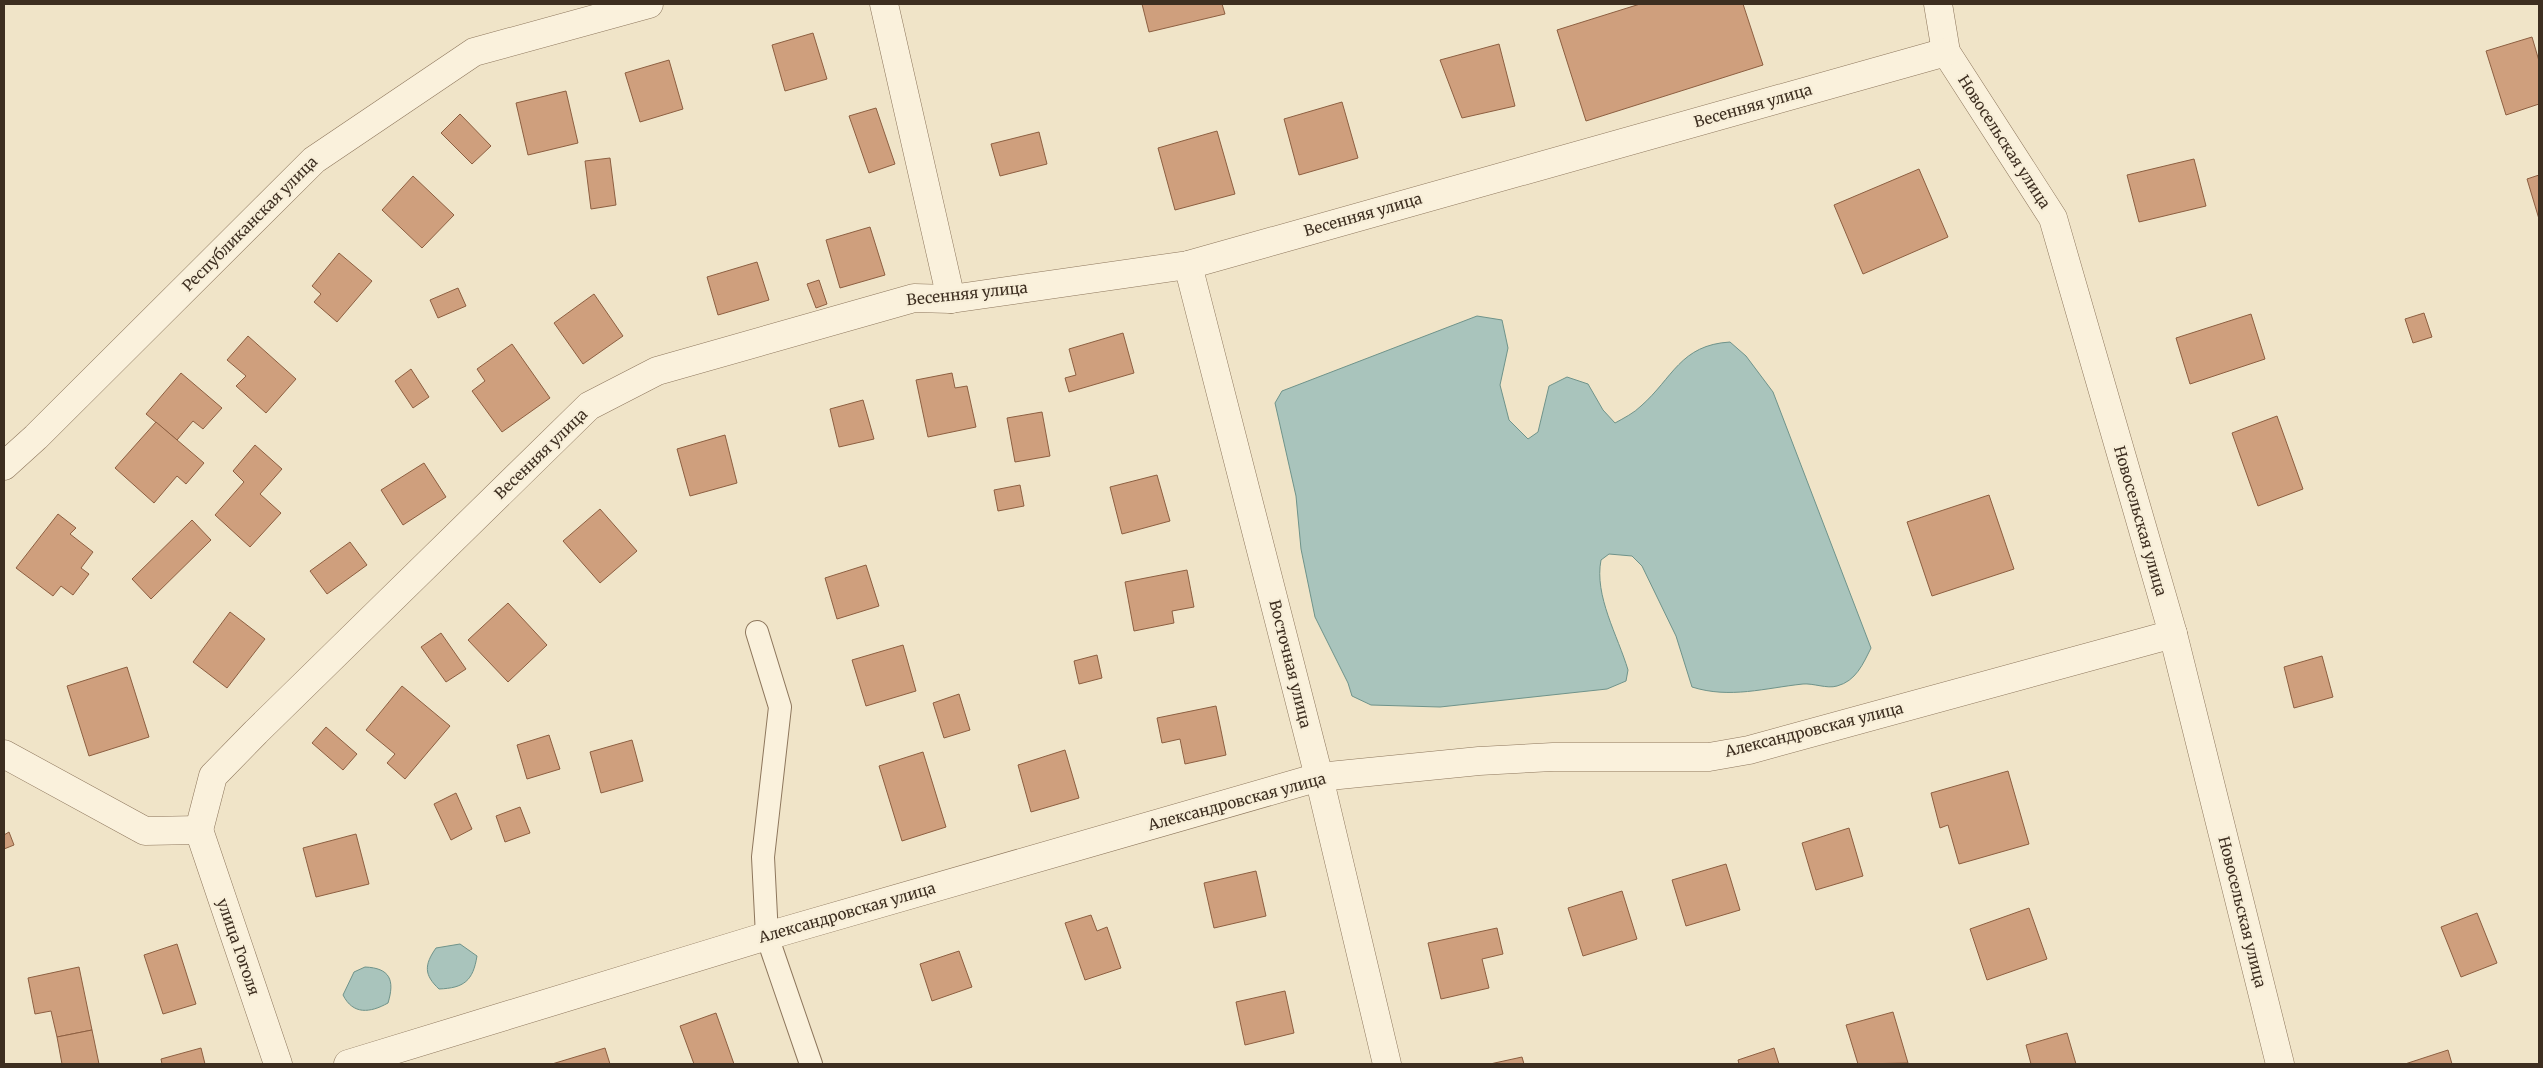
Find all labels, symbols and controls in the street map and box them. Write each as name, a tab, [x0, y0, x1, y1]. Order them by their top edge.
street label: Новосельская улица	[1954, 71, 2055, 212]
street label: Весенняя улица	[1692, 80, 1814, 131]
street label: Республиканская улица	[178, 152, 321, 295]
street label: Весенняя улица	[1302, 189, 1424, 240]
street label: Весенняя улица	[905, 278, 1028, 309]
street label: Весенняя улица	[490, 405, 591, 503]
street label: Новосельская улица	[2110, 444, 2171, 598]
street label: Восточная улица	[1265, 598, 1316, 730]
street label: Александровская улица	[1722, 698, 1905, 761]
street label: Александровская улица	[1145, 769, 1328, 835]
street label: Новосельская улица	[2214, 834, 2270, 990]
street label: Александровская улица	[755, 878, 937, 947]
street label: улица Гоголя	[213, 896, 264, 998]

